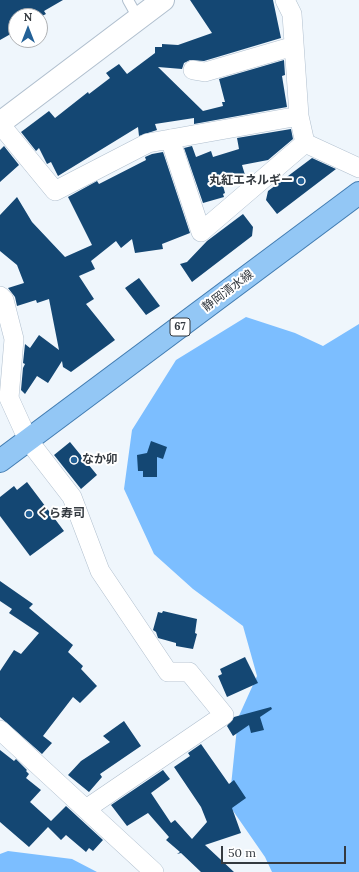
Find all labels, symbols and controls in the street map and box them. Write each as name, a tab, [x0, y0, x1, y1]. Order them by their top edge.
north arrow	[8, 8, 48, 48]
text: N	[24, 10, 32, 24]
place label: 丸紅エネルギー	[209, 174, 293, 188]
marker: 丸紅エネルギー	[296, 176, 306, 186]
street label: 静岡清水線	[200, 267, 256, 315]
road number: 67	[170, 318, 190, 336]
place label: なか卯	[82, 453, 118, 467]
marker: なか卯	[69, 455, 79, 465]
place label: くら寿司	[37, 507, 85, 521]
marker: くら寿司	[24, 509, 34, 519]
scale bar	[223, 838, 348, 864]
text: 50 m	[228, 845, 256, 860]

